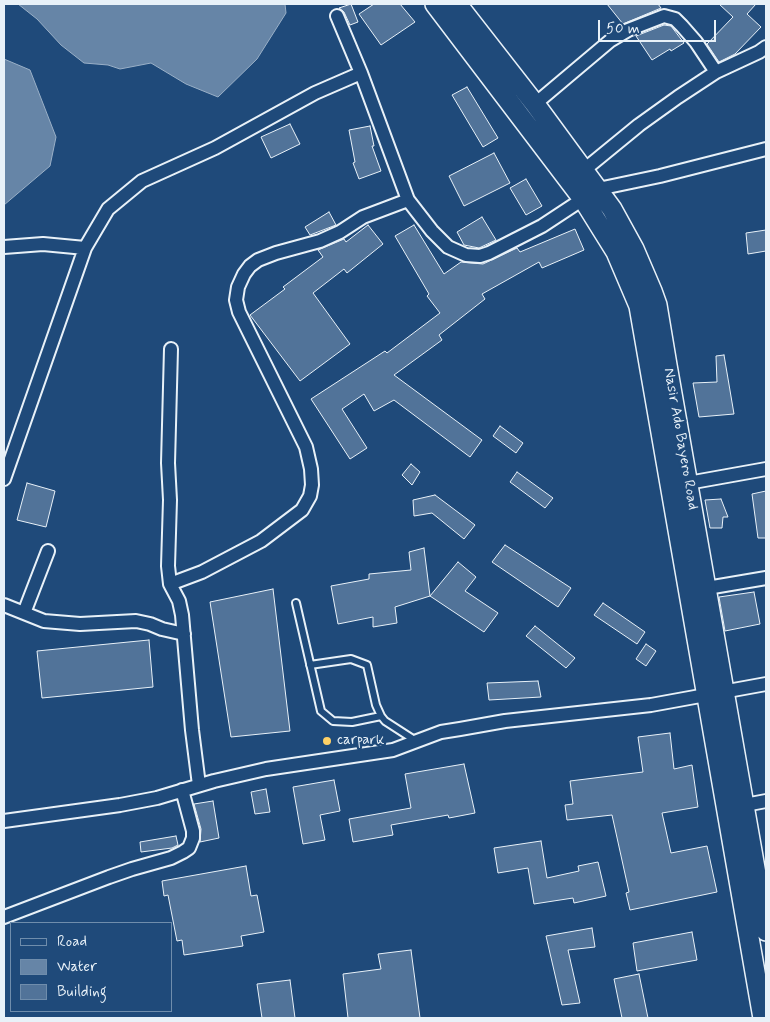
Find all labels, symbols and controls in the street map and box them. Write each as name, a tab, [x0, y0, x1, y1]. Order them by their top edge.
scale bar	[600, 10, 718, 42]
text: 50 m	[606, 19, 640, 39]
street label: Nasir Ado Bayero Road	[659, 367, 701, 511]
place label: carpark	[337, 732, 384, 750]
marker: carpark	[321, 735, 333, 747]
legend	[10, 922, 172, 1012]
text: Road	[57, 932, 87, 952]
text: Water	[57, 957, 97, 977]
text: Building	[57, 982, 107, 1002]

